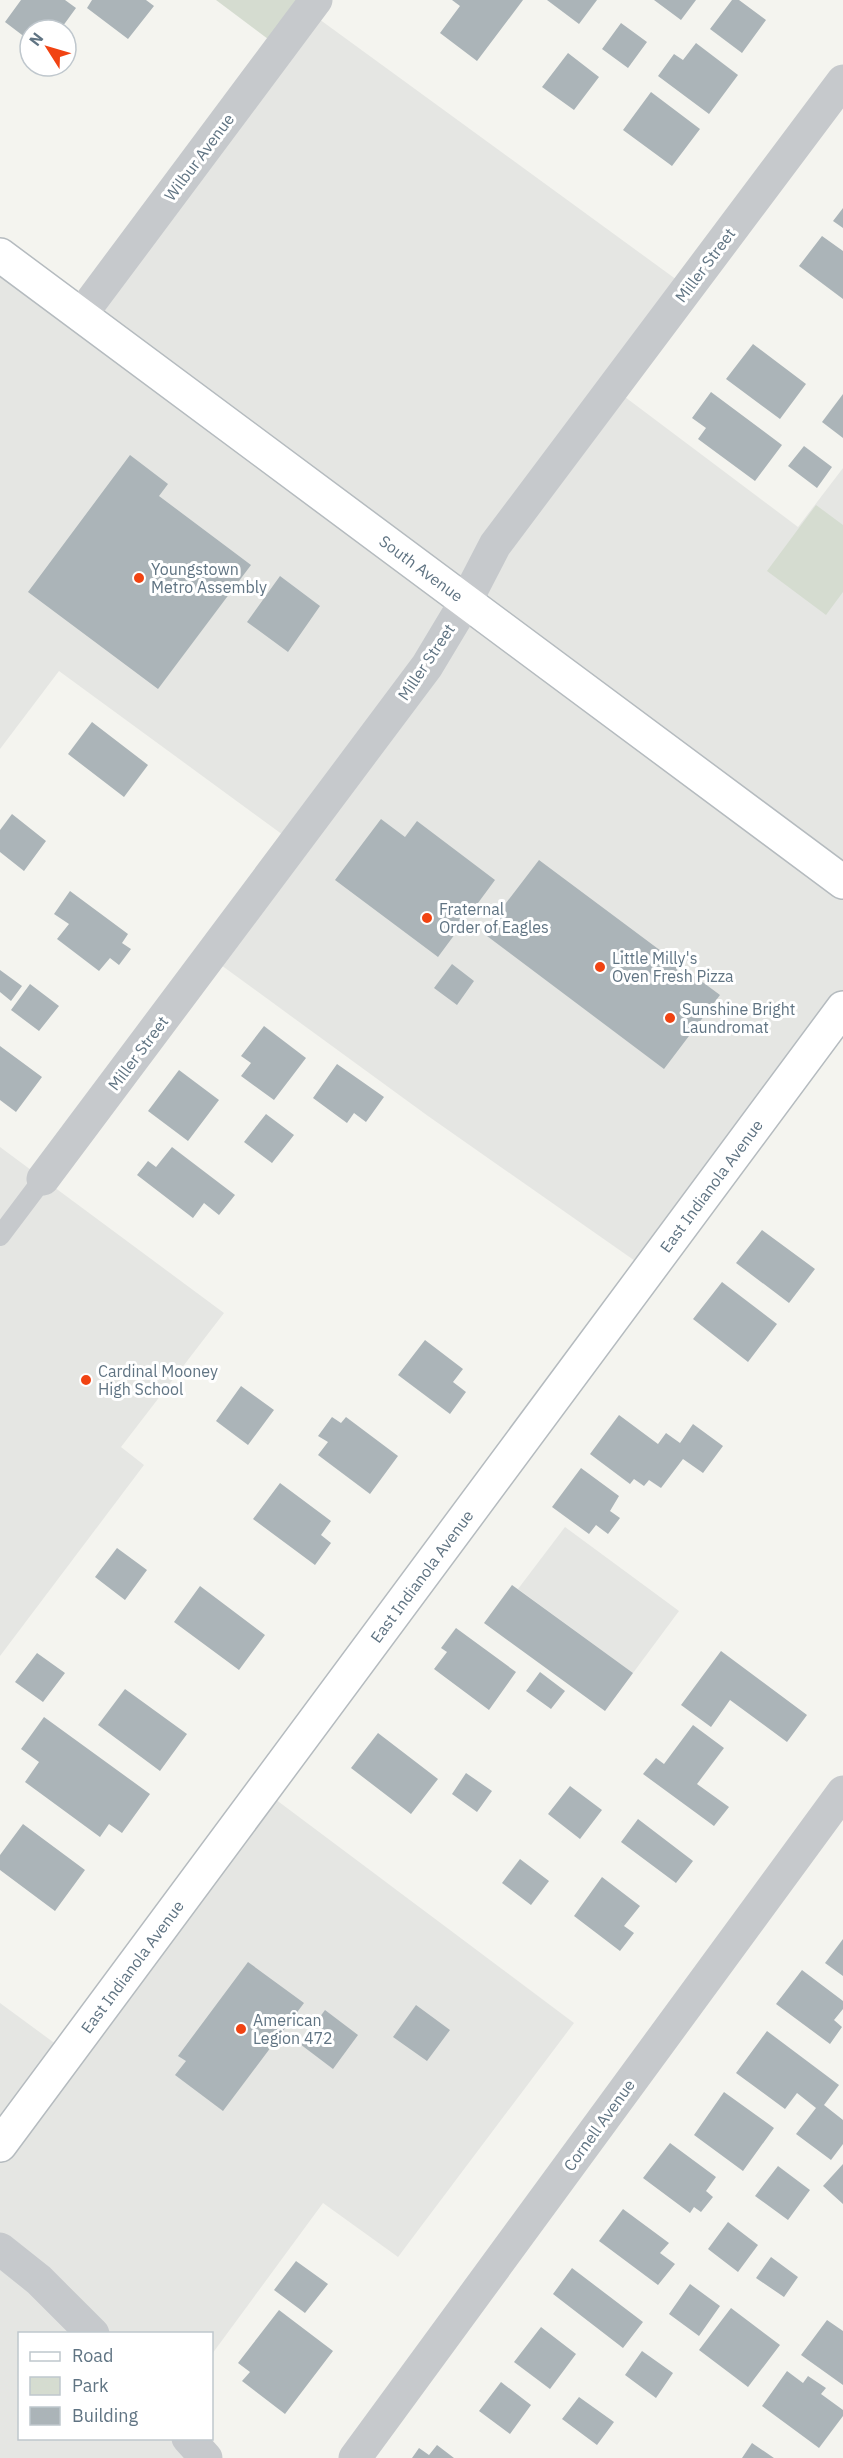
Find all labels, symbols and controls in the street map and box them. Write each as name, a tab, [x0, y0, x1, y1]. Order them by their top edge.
north arrow	[18, 18, 78, 78]
text: N	[25, 28, 47, 50]
street label: Wilbur Avenue	[160, 109, 238, 205]
street label: Miller Street	[671, 224, 739, 306]
street label: South Avenue	[375, 531, 467, 606]
place label: Youngstown Metro Assembly	[151, 559, 267, 597]
marker: Youngstown Metro Assembly	[132, 571, 146, 585]
street label: Miller Street	[393, 620, 459, 704]
place label: Fraternal Order of Eagles	[439, 899, 549, 937]
marker: Fraternal Order of Eagles	[420, 911, 434, 925]
place label: Little Milly's Oven Fresh Pizza	[612, 948, 734, 986]
marker: Little Milly's Oven Fresh Pizza	[593, 960, 607, 974]
place label: Sunshine Bright Laundromat	[682, 999, 795, 1037]
marker: Sunshine Bright Laundromat	[663, 1011, 677, 1025]
street label: Miller Street	[104, 1012, 172, 1094]
street label: East Indianola Avenue	[655, 1115, 767, 1256]
place label: Cardinal Mooney High School	[98, 1361, 218, 1399]
marker: Cardinal Mooney High School	[79, 1373, 93, 1387]
street label: East Indianola Avenue	[366, 1506, 478, 1647]
street label: East Indianola Avenue	[76, 1896, 188, 2037]
place label: American Legion 472	[253, 2010, 333, 2048]
marker: American Legion 472	[234, 2022, 248, 2036]
street label: Cornell Avenue	[559, 2075, 639, 2175]
legend	[18, 2332, 213, 2440]
text: Road	[72, 2344, 113, 2367]
text: Park	[72, 2374, 109, 2397]
text: Building	[72, 2404, 139, 2427]

